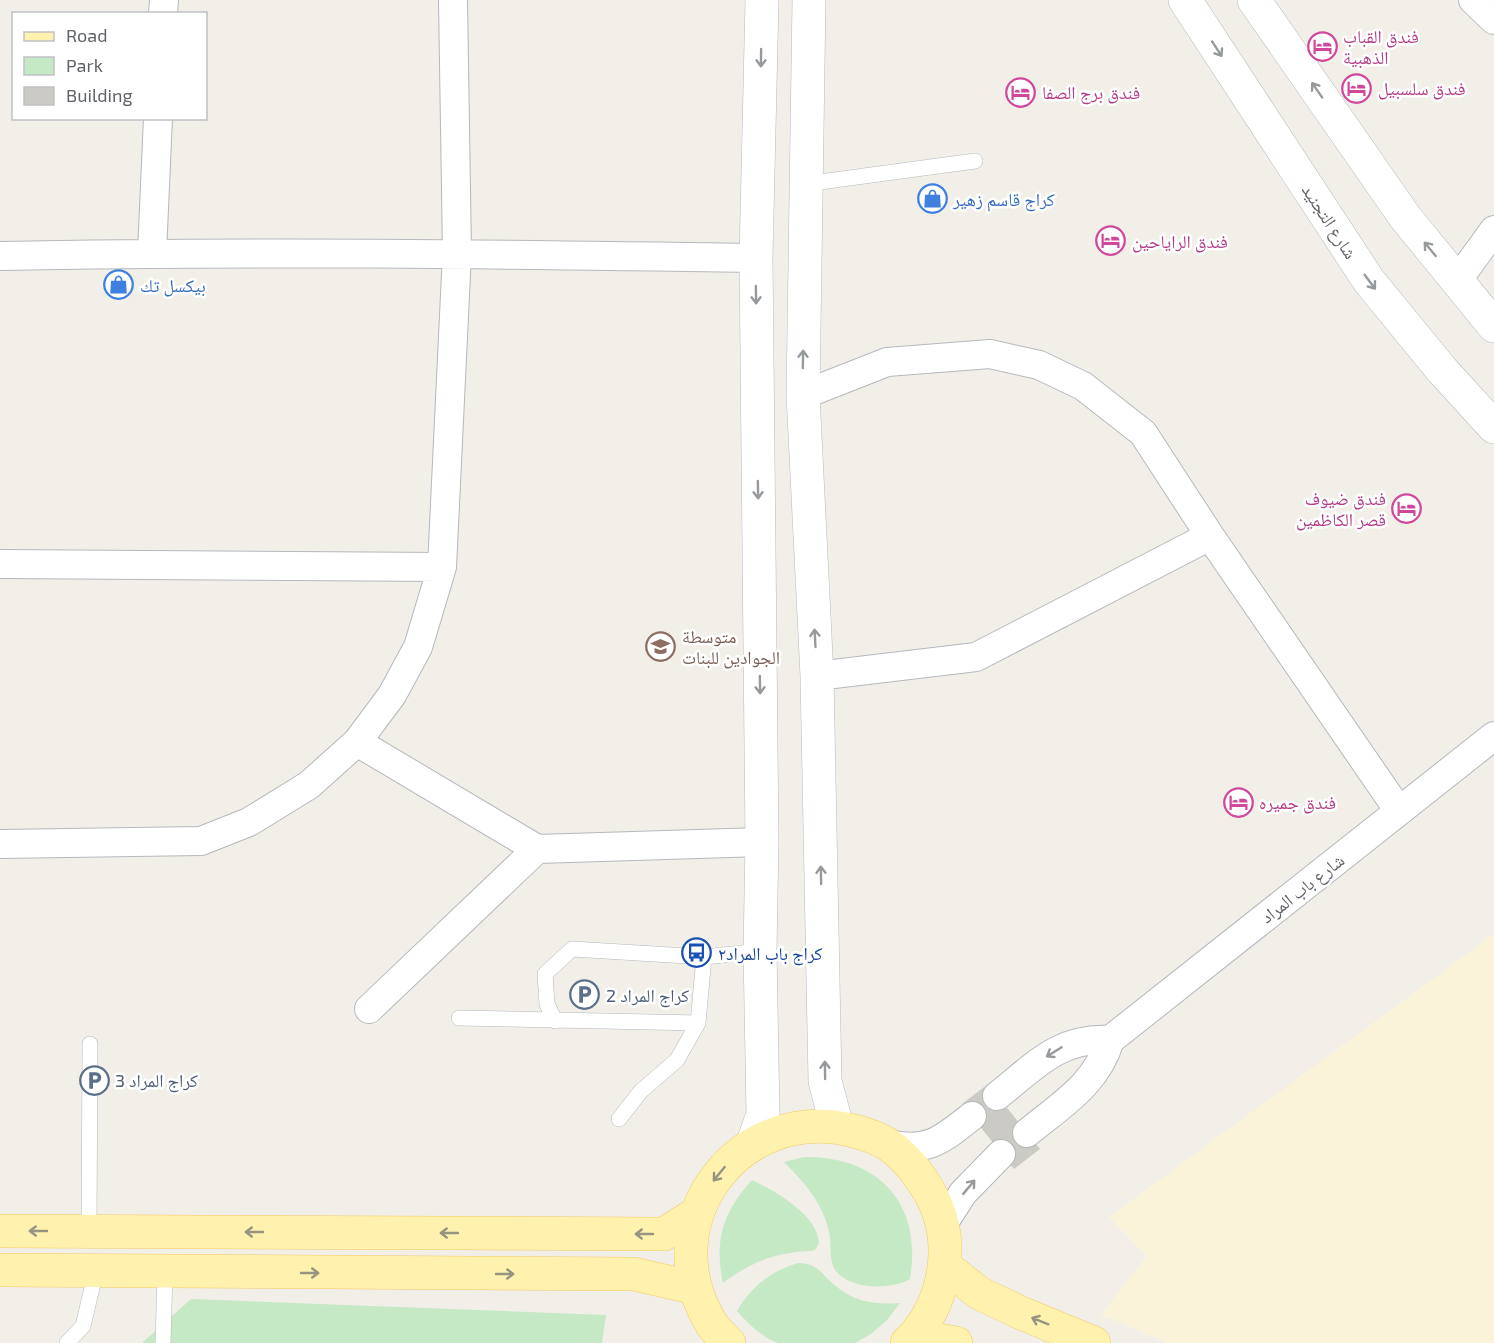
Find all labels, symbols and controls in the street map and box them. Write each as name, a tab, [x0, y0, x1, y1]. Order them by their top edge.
legend	[12, 12, 207, 120]
text: Road	[66, 24, 107, 46]
place label: فندق القباب الذهبية	[1343, 25, 1419, 69]
hotel icon: فندق القباب الذهبية	[1306, 30, 1338, 62]
one-way arrow	[1211, 40, 1223, 57]
one-way arrow	[755, 48, 766, 68]
text: Park	[66, 54, 103, 76]
hotel icon: فندق سلسبيل	[1341, 72, 1373, 104]
hotel icon: فندق برج الصفا	[1005, 76, 1037, 108]
place label: فندق سلسبيل	[1378, 77, 1466, 100]
place label: فندق برج الصفا	[1042, 81, 1140, 105]
one-way arrow	[1311, 83, 1323, 99]
text: Building	[66, 84, 133, 106]
street label: شارع التجنيد	[1297, 179, 1362, 263]
shop icon: كراج قاسم زهير	[916, 183, 948, 215]
place label: كراج قاسم زهير	[952, 188, 1055, 212]
hotel icon: فندق الراياحين	[1095, 225, 1127, 257]
place label: فندق الراياحين	[1132, 230, 1228, 253]
one-way arrow	[1424, 241, 1437, 257]
shop icon: بيكسل تك	[103, 269, 135, 301]
place label: بيكسل تك	[140, 274, 206, 297]
one-way arrow	[1364, 274, 1377, 290]
one-way arrow	[750, 285, 762, 305]
one-way arrow	[798, 349, 809, 369]
one-way arrow	[752, 480, 764, 500]
place label: فندق ضيوف قصر الكاظمين	[1296, 487, 1386, 531]
hotel icon: فندق ضيوف قصر الكاظمين	[1391, 492, 1423, 524]
place label: متوسطة الجوادين للبنات	[682, 625, 780, 669]
one-way arrow	[810, 628, 821, 648]
school or university icon: متوسطة الجوادين للبنات	[645, 630, 677, 662]
one-way arrow	[754, 675, 766, 695]
hotel icon: فندق جميره	[1222, 786, 1254, 818]
place label: فندق جميره	[1259, 791, 1336, 814]
street label: شارع باب المراد	[1256, 848, 1349, 928]
one-way arrow	[815, 865, 827, 885]
bus stop icon: كراج باب المراد٢	[681, 937, 713, 969]
place label: كراج باب المراد٢	[718, 942, 823, 966]
parking icon: كراج المراد 2	[569, 979, 601, 1011]
place label: كراج المراد 2	[606, 984, 690, 1008]
one-way arrow	[1046, 1046, 1063, 1059]
one-way arrow	[819, 1060, 831, 1080]
parking icon: كراج المراد 3	[78, 1064, 110, 1096]
place label: كراج المراد 3	[115, 1069, 199, 1093]
one-way arrow	[713, 1166, 726, 1182]
one-way arrow	[962, 1179, 975, 1195]
one-way arrow	[28, 1225, 48, 1237]
one-way arrow	[244, 1226, 264, 1238]
one-way arrow	[439, 1227, 459, 1239]
one-way arrow	[634, 1228, 654, 1240]
one-way arrow	[300, 1267, 320, 1279]
one-way arrow	[495, 1268, 515, 1280]
one-way arrow	[1031, 1315, 1049, 1326]

